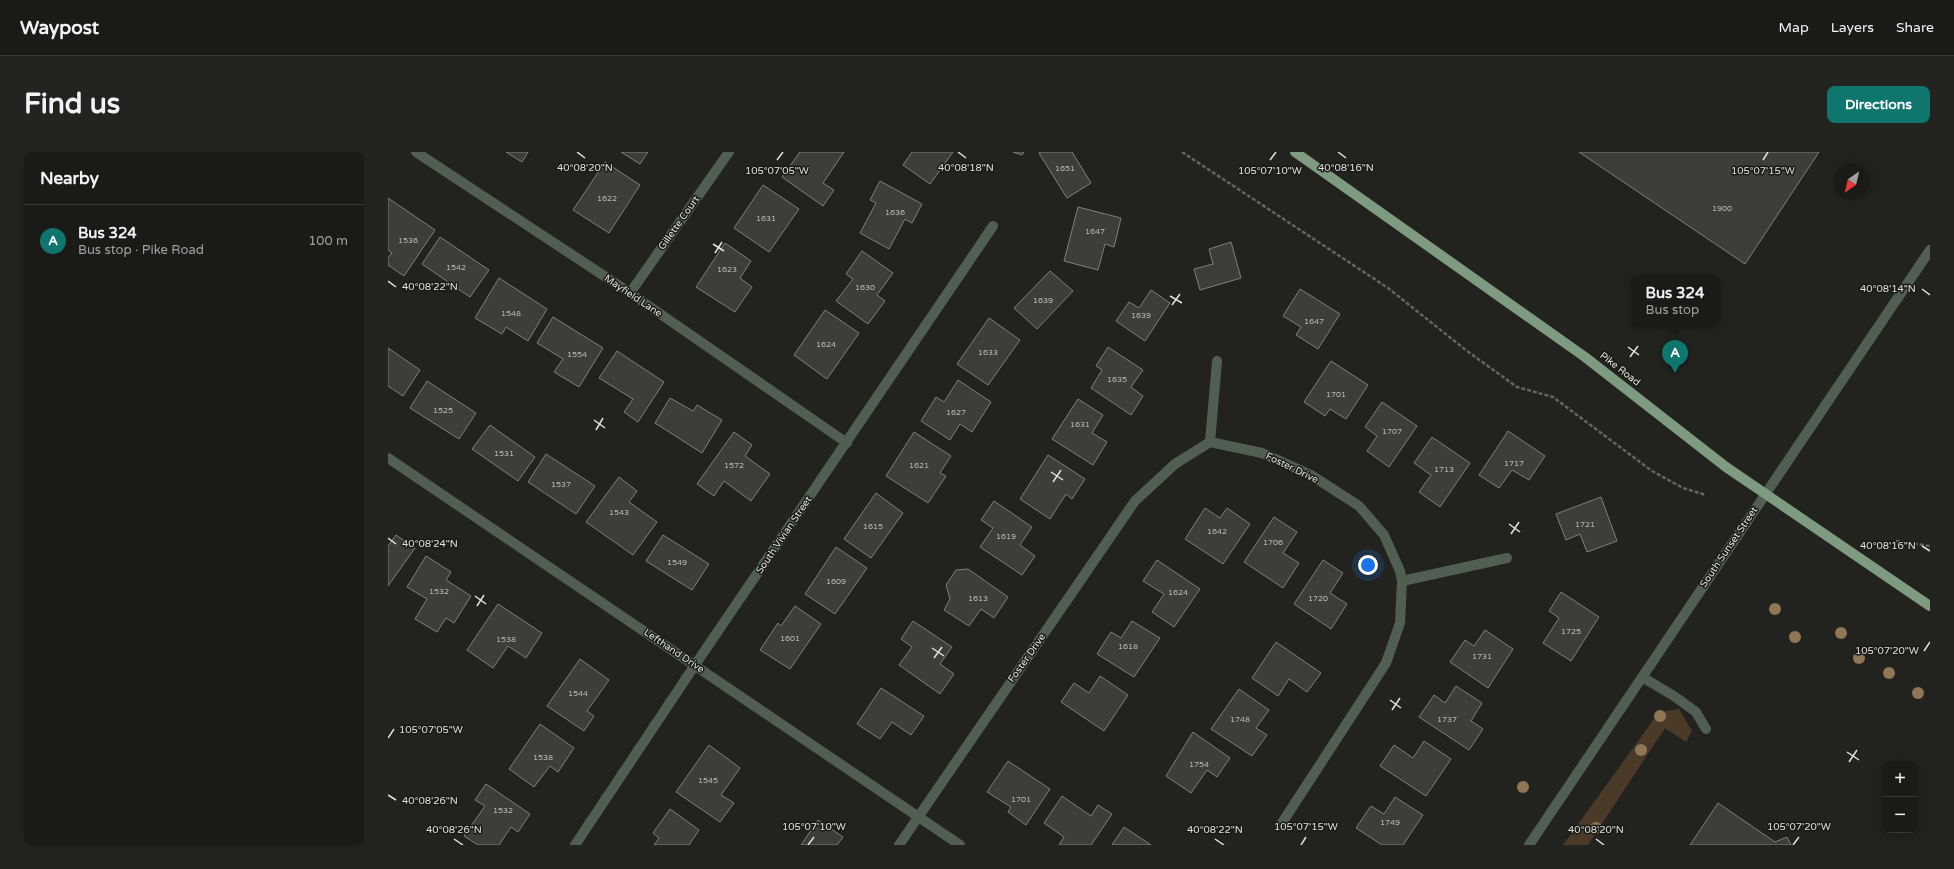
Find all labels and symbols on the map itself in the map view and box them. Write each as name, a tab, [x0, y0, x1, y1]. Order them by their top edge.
text: 40°08'20"N	[557, 162, 613, 174]
text: 40°08'18"N	[938, 162, 994, 174]
text: 40°08'16"N	[1318, 162, 1374, 174]
house number: 1651	[1055, 164, 1075, 173]
north arrow	[1834, 164, 1870, 200]
text: 105°07'05"W	[745, 165, 809, 177]
text: 105°07'10"W	[1238, 165, 1302, 177]
text: 105°07'15"W	[1731, 165, 1795, 177]
house number: 1622	[597, 194, 617, 203]
street label: Gillette Court	[656, 194, 702, 252]
house number: 1900	[1712, 204, 1732, 213]
house number: 1636	[885, 208, 905, 217]
house number: 1631	[756, 214, 776, 223]
house number: 1647	[1085, 227, 1105, 236]
house number: 1536	[398, 236, 418, 245]
house number: 1542	[446, 263, 466, 272]
house number: 1623	[717, 265, 737, 274]
street label: Mayfield Lane	[602, 272, 664, 320]
text: 40°08'22"N	[402, 281, 458, 293]
house number: 1630	[855, 283, 875, 292]
text: 40°08'14"N	[1860, 283, 1916, 295]
house number: 1639	[1033, 296, 1053, 305]
house number: 1548	[501, 309, 521, 318]
house number: 1639	[1131, 311, 1151, 320]
house number: 1647	[1304, 317, 1324, 326]
house number: 1624	[816, 340, 836, 349]
pin: A	[1662, 340, 1688, 373]
house number: 1633	[978, 348, 998, 357]
house number: 1554	[567, 350, 587, 359]
street label: Pike Road	[1597, 350, 1643, 388]
house number: 1635	[1107, 375, 1127, 384]
house number: 1701	[1326, 390, 1346, 399]
house number: 1525	[433, 406, 453, 415]
house number: 1627	[946, 408, 966, 417]
house number: 1631	[1070, 420, 1090, 429]
house number: 1707	[1382, 427, 1402, 436]
house number: 1531	[494, 449, 514, 458]
street label: Foster Drive	[1264, 450, 1321, 486]
house number: 1717	[1504, 459, 1524, 468]
house number: 1572	[724, 461, 744, 470]
house number: 1621	[909, 461, 929, 470]
house number: 1713	[1434, 465, 1454, 474]
house number: 1537	[551, 480, 571, 489]
street label: South Vivian Street	[754, 494, 814, 576]
street label: South Sunset Street	[1698, 504, 1761, 590]
house number: 1543	[609, 508, 629, 517]
house number: 1721	[1575, 520, 1595, 529]
house number: 1615	[863, 522, 883, 531]
house number: 1642	[1207, 527, 1227, 536]
house number: 1619	[996, 532, 1016, 541]
text: 40°08'24"N	[402, 538, 458, 550]
house number: 1706	[1263, 538, 1283, 547]
text: 40°08'16"N	[1860, 540, 1916, 552]
your location	[1358, 555, 1378, 575]
house number: 1549	[667, 558, 687, 567]
house number: 1609	[826, 577, 846, 586]
house number: 1532	[429, 587, 449, 596]
house number: 1624	[1168, 588, 1188, 597]
house number: 1613	[968, 594, 988, 603]
house number: 1720	[1308, 594, 1328, 603]
street label: Lefthand Drive	[641, 626, 707, 676]
house number: 1725	[1561, 627, 1581, 636]
street label: Foster Drive	[1006, 631, 1048, 685]
house number: 1601	[780, 634, 800, 643]
house number: 1538	[496, 635, 516, 644]
house number: 1618	[1118, 642, 1138, 651]
text: 105°07'20"W	[1855, 645, 1919, 657]
house number: 1731	[1472, 652, 1492, 661]
house number: 1544	[568, 689, 588, 698]
house number: 1748	[1230, 715, 1250, 724]
house number: 1737	[1437, 715, 1457, 724]
text: 105°07'05"W	[399, 724, 463, 736]
house number: 1538	[533, 753, 553, 762]
house number: 1754	[1189, 760, 1209, 769]
house number: 1545	[698, 776, 718, 785]
text: 40°08'26"N	[402, 795, 458, 807]
house number: 1701	[1011, 795, 1031, 804]
house number: 1532	[493, 806, 513, 815]
house number: 1749	[1380, 818, 1400, 827]
text: 105°07'10"W	[782, 821, 846, 833]
text: 105°07'15"W	[1274, 821, 1338, 833]
text: 105°07'20"W	[1767, 821, 1831, 833]
text: 40°08'26"N	[426, 824, 482, 836]
text: 40°08'22"N	[1187, 824, 1243, 836]
text: 40°08'20"N	[1568, 824, 1624, 836]

